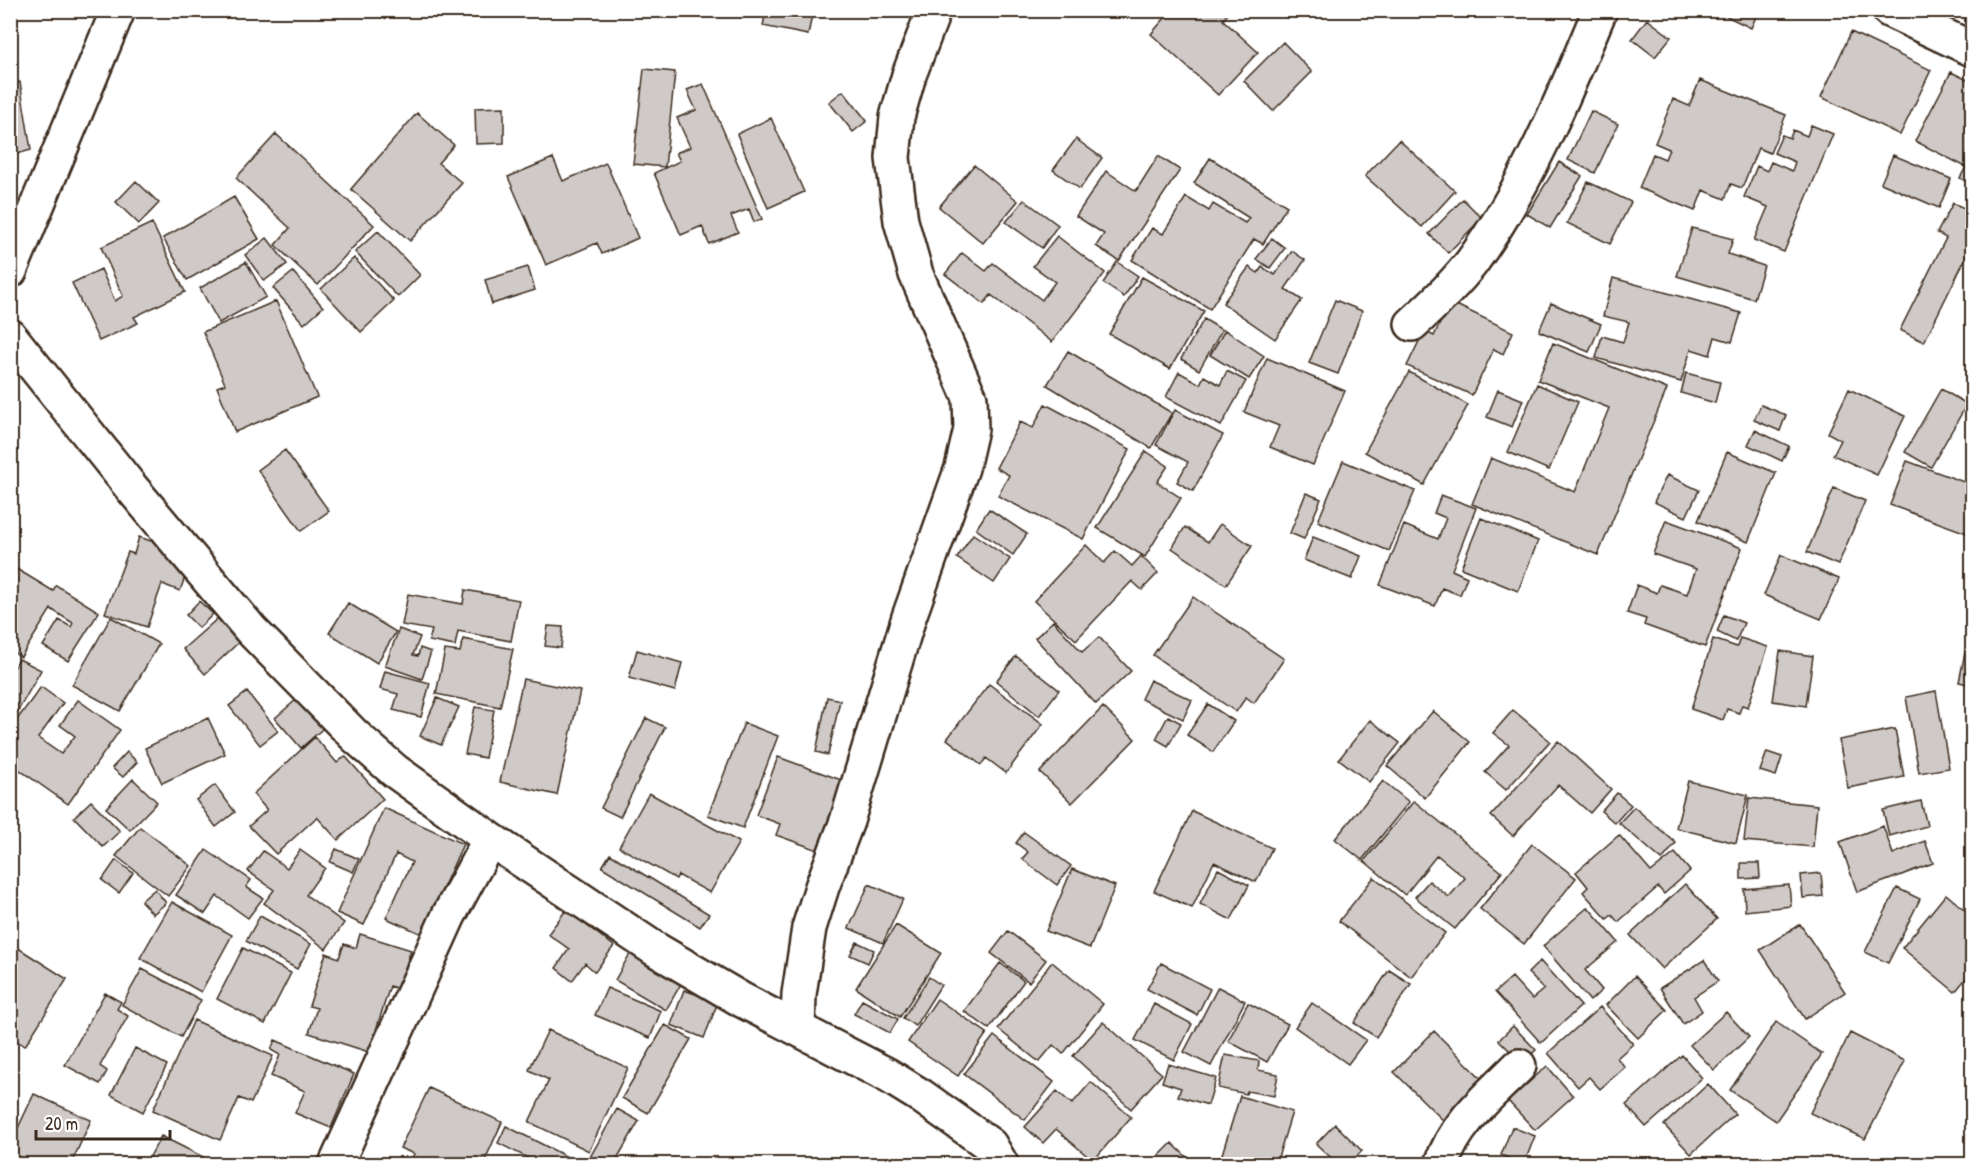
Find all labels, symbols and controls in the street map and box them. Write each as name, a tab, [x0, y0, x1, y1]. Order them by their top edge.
scale bar	[36, 1103, 170, 1141]
text: 20 m	[45, 1111, 78, 1136]

